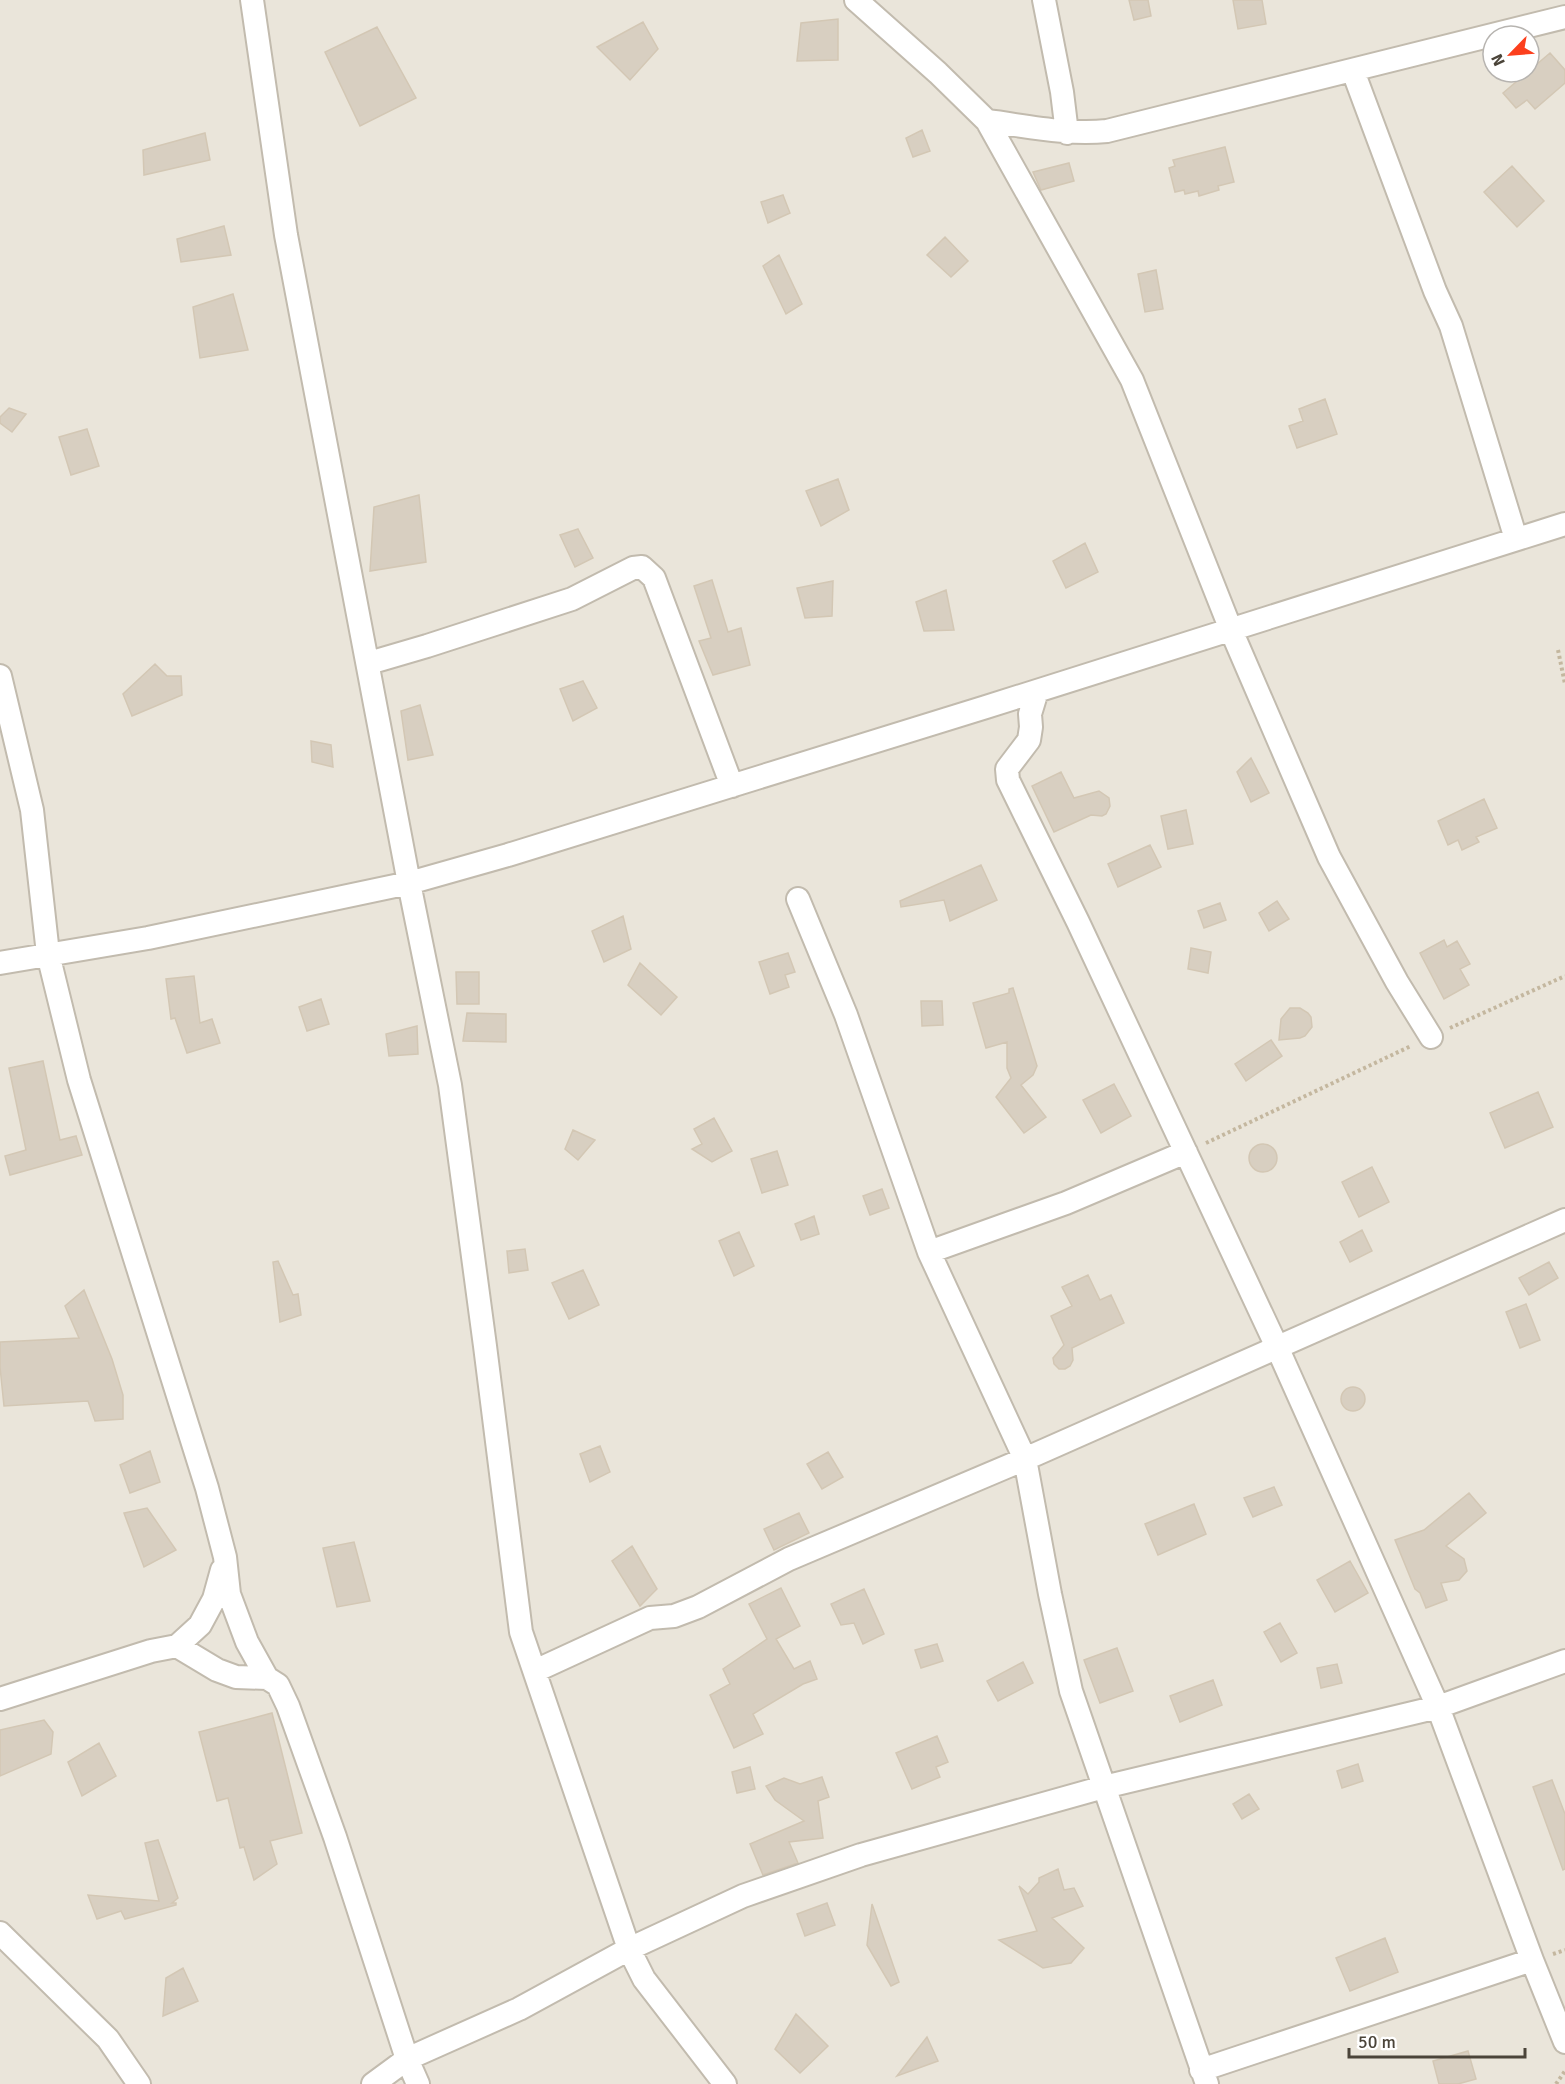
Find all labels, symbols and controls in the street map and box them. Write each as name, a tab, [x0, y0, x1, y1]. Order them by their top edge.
north arrow	[1481, 24, 1541, 84]
text: N	[1487, 51, 1510, 69]
scale bar	[1349, 2021, 1524, 2059]
text: 50 m	[1358, 2031, 1396, 2053]

